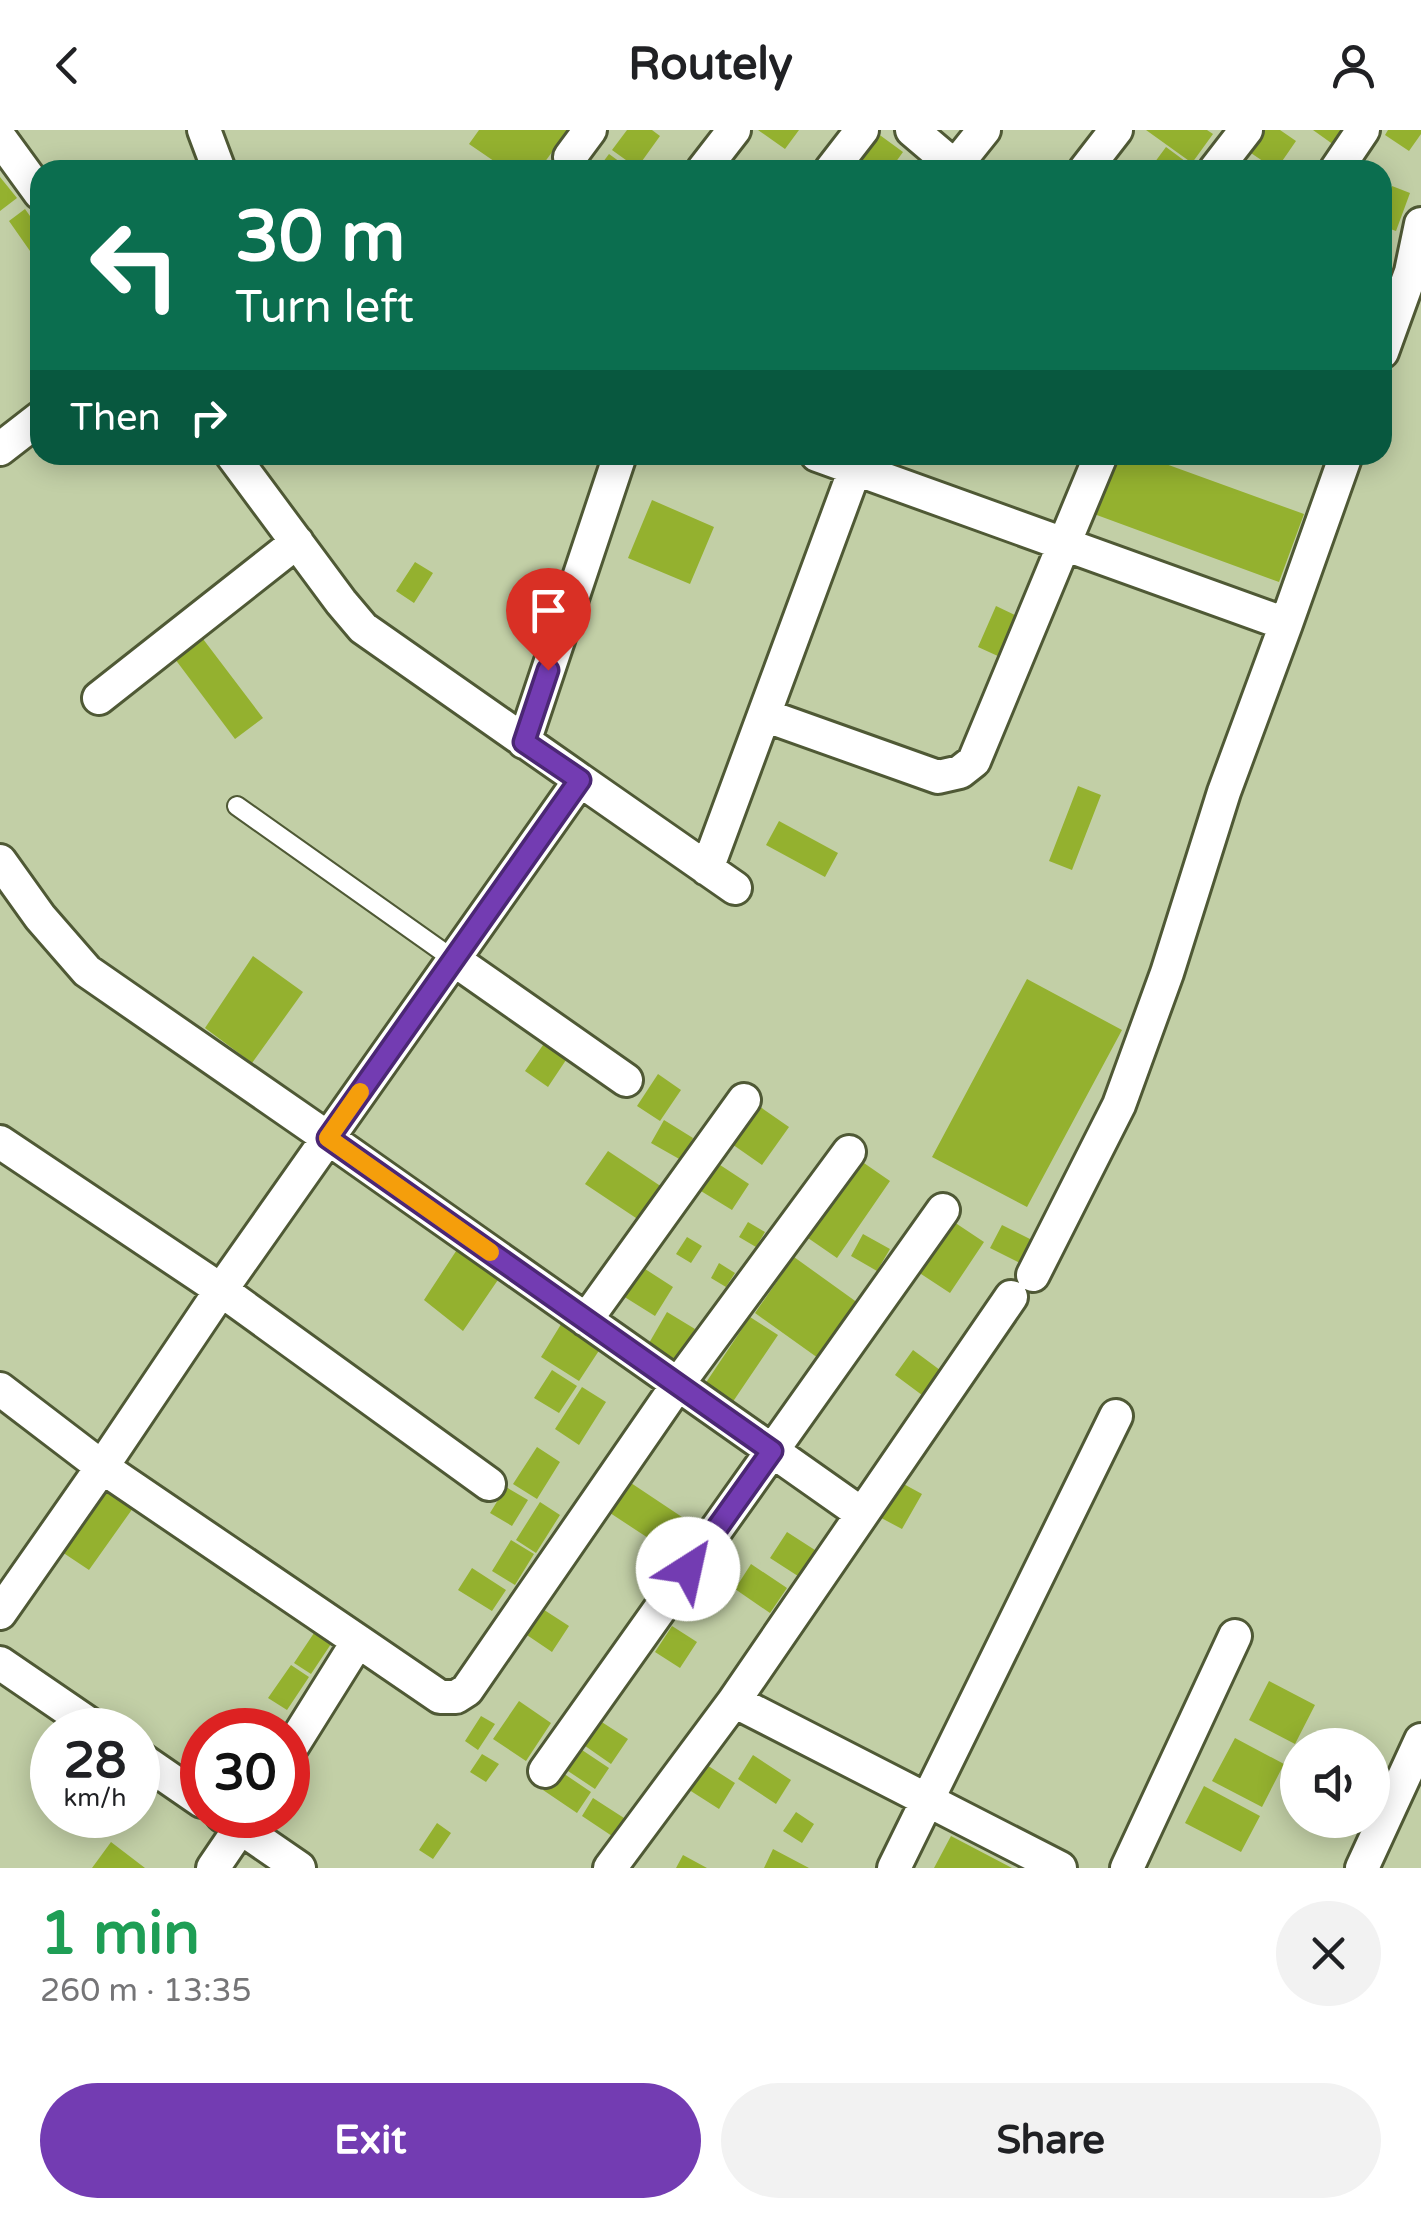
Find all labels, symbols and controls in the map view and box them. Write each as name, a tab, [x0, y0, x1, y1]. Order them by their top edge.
icon: back	[40, 38, 95, 93]
text: Routely	[628, 38, 793, 92]
icon: person	[1326, 38, 1381, 93]
text: 30 m	[235, 196, 405, 280]
icon: left	[70, 200, 200, 330]
text: Turn left	[235, 281, 414, 335]
icon: right	[181, 390, 236, 445]
text: Then	[70, 395, 161, 441]
pin	[506, 568, 591, 671]
icon: arrive	[521, 583, 576, 638]
position arrow	[636, 1517, 740, 1621]
speed limit sign: 30	[180, 1708, 310, 1838]
map controls	[1280, 1728, 1390, 1838]
button: sound	[1280, 1728, 1390, 1838]
text: 28	[64, 1731, 126, 1791]
text: km/h	[64, 1783, 126, 1813]
text: 1 min	[40, 1898, 200, 1970]
button: close	[1276, 1901, 1381, 2006]
text: 260 m · 13:35	[40, 1972, 252, 2010]
button: Exit	[40, 2083, 701, 2198]
button: Share	[721, 2083, 1381, 2198]

